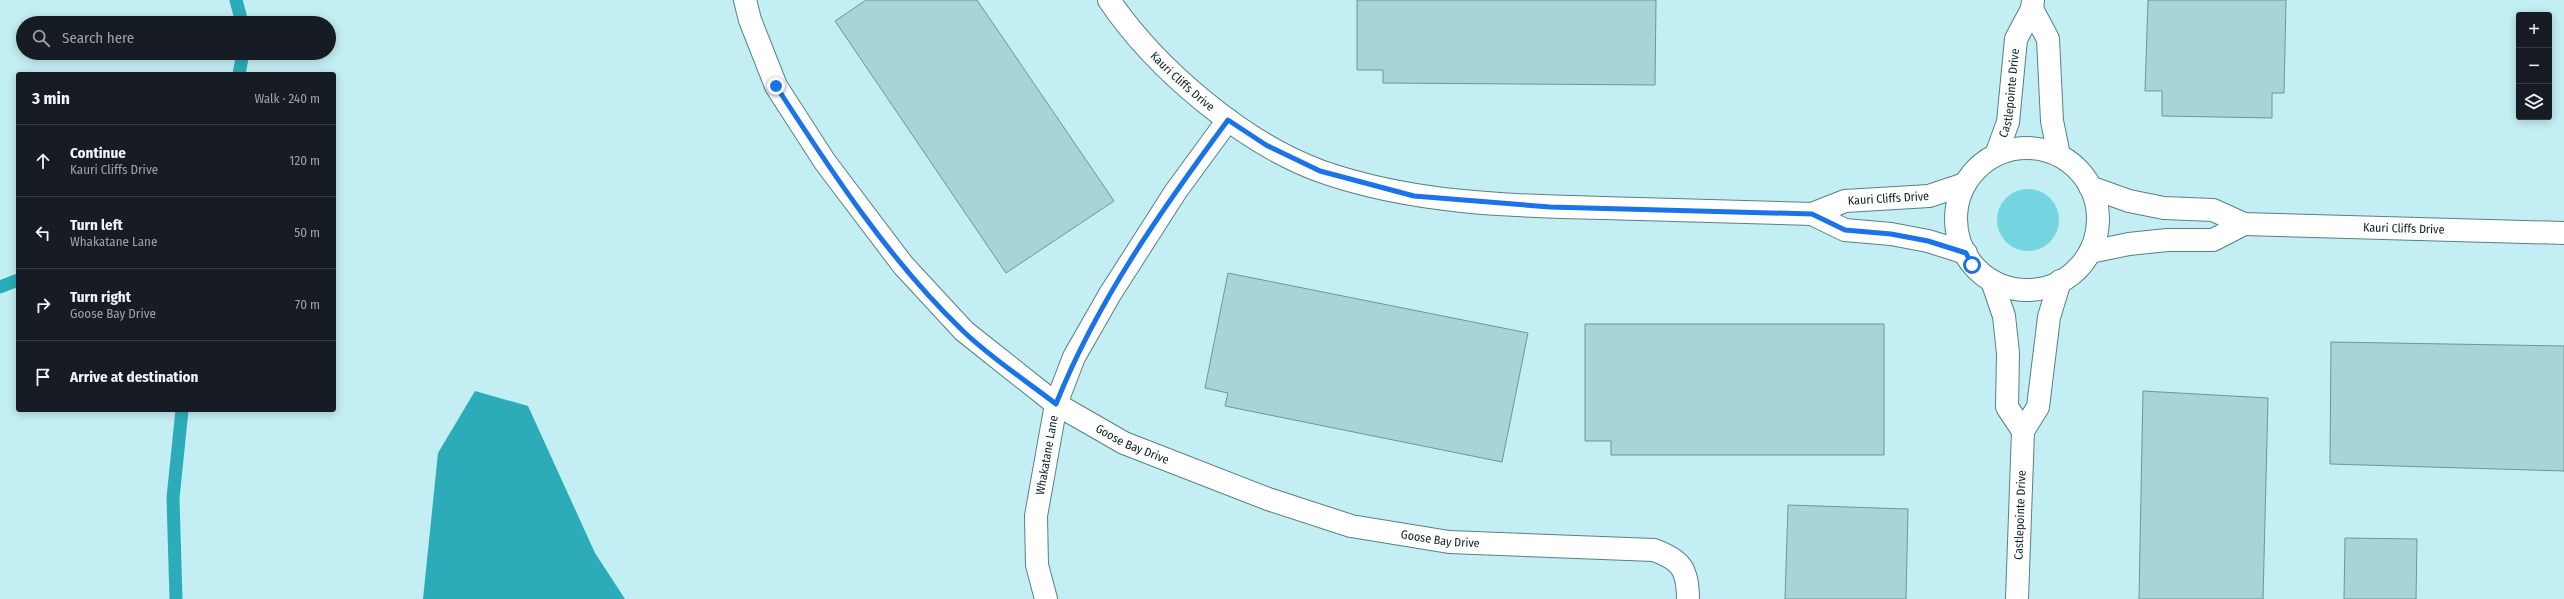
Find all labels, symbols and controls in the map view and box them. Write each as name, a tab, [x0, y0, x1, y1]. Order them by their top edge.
map controls	[2516, 12, 2552, 120]
button: +	[2516, 12, 2552, 48]
search box	[16, 16, 336, 60]
icon: search	[30, 27, 52, 49]
text: Search here	[62, 29, 134, 47]
street label: Castlepointe Drive	[1996, 48, 2022, 139]
button: −	[2516, 48, 2552, 84]
street label: Kauri Cliffs Drive	[1148, 49, 1217, 114]
route end	[767, 77, 785, 95]
button: layers	[2516, 84, 2552, 120]
text: 3 min	[32, 88, 70, 109]
text: Walk · 240 m	[254, 91, 320, 106]
text: Continue	[70, 144, 126, 162]
icon: ahead	[32, 150, 54, 172]
text: 120 m	[289, 153, 320, 168]
text: Kauri Cliffs Drive	[70, 162, 158, 177]
street label: Kauri Cliffs Drive	[1847, 189, 1930, 208]
text: Turn left	[70, 216, 123, 234]
street label: Kauri Cliffs Drive	[2363, 220, 2445, 237]
icon: left	[32, 222, 54, 244]
text: 50 m	[294, 225, 320, 240]
text: Whakatane Lane	[70, 234, 157, 249]
route start	[1963, 256, 1981, 274]
text: Turn right	[70, 288, 131, 306]
icon: right	[32, 294, 54, 316]
text: 70 m	[295, 297, 320, 312]
text: Goose Bay Drive	[70, 306, 156, 321]
icon: arrive	[32, 366, 54, 388]
text: Arrive at destination	[70, 368, 198, 386]
street label: Whakatane Lane	[1033, 414, 1061, 496]
street label: Goose Bay Drive	[1093, 421, 1171, 467]
street label: Castlepointe Drive	[2011, 470, 2029, 560]
street label: Goose Bay Drive	[1400, 527, 1480, 550]

